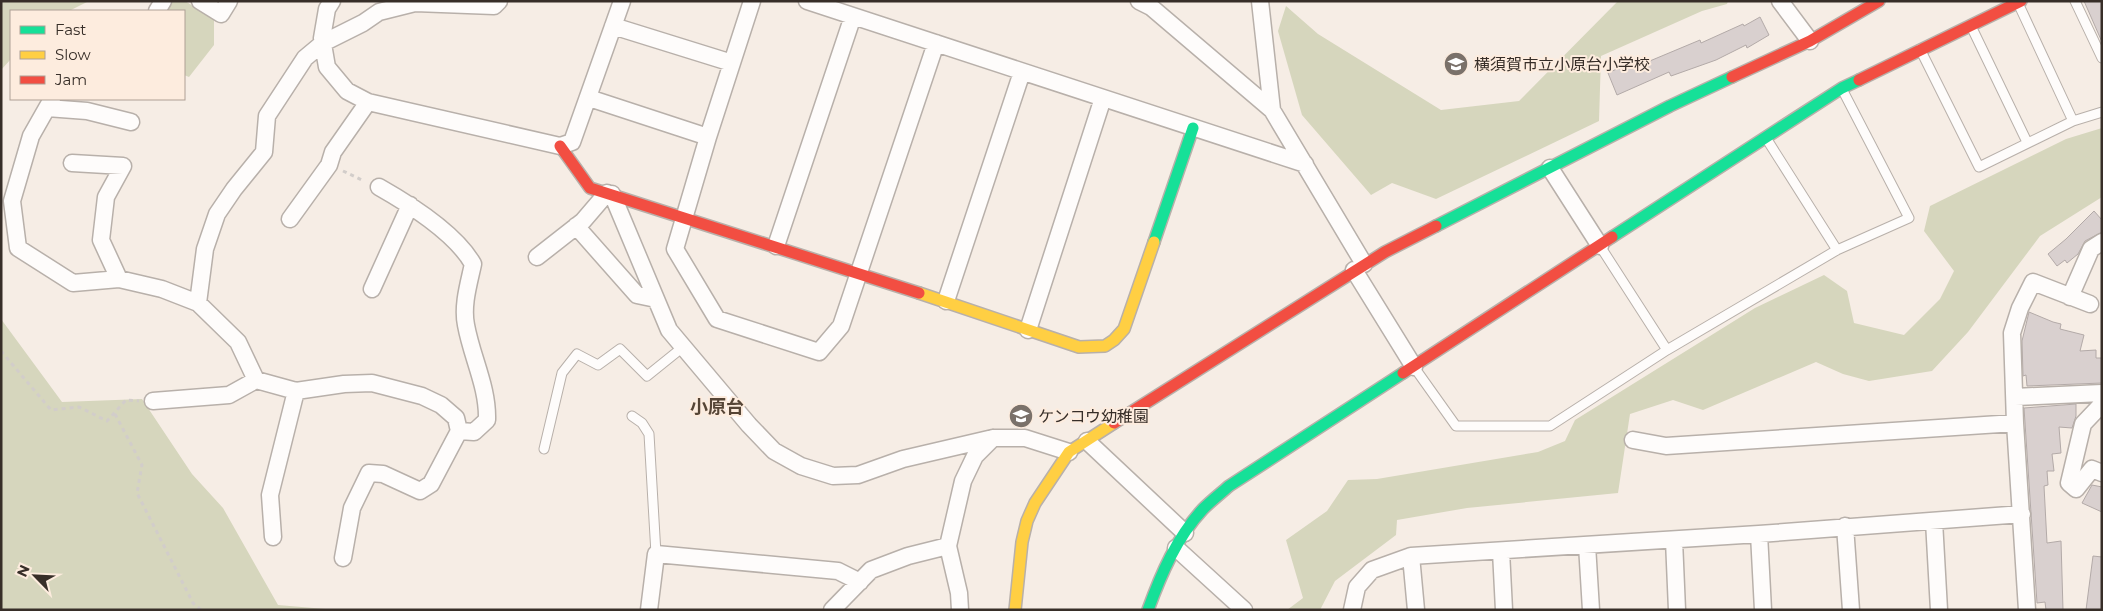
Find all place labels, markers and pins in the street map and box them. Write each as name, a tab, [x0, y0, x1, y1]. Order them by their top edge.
school or university icon: 横須賀市立小原台小学校	[1443, 51, 1469, 77]
place label: 横須賀市立小原台小学校	[1474, 55, 1650, 74]
school or university icon: ケンコウ幼稚園	[1008, 403, 1034, 429]
place label: ケンコウ幼稚園	[1038, 407, 1149, 426]

